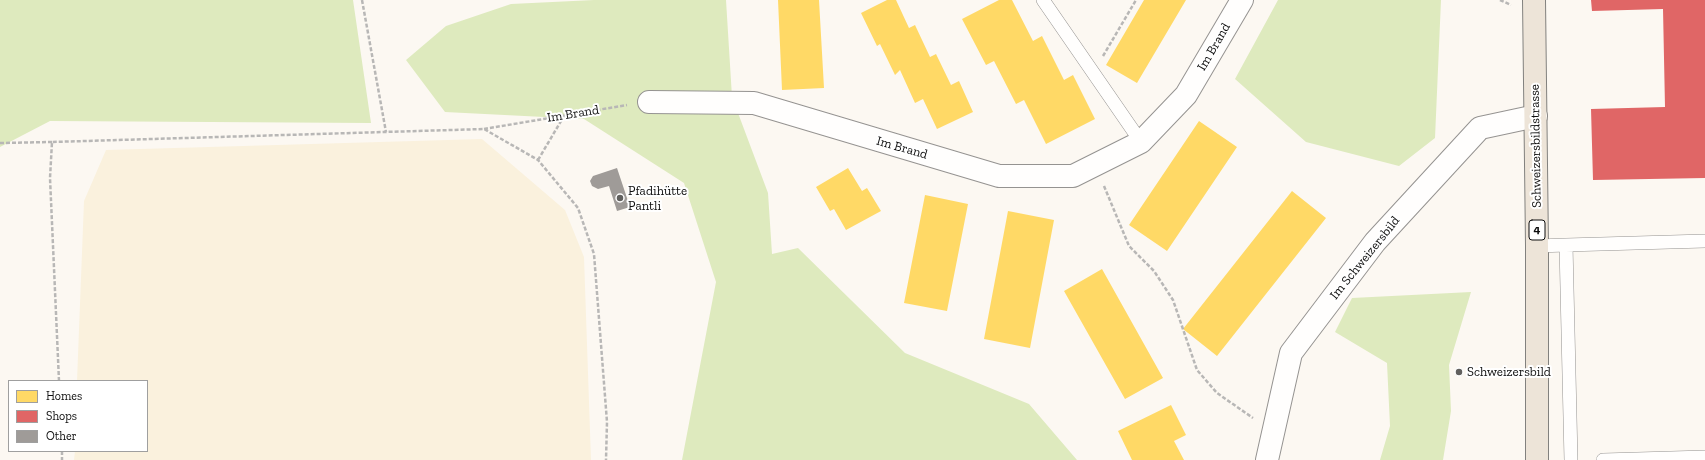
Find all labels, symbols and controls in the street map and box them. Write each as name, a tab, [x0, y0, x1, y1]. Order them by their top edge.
street label: Im Brand	[1194, 20, 1234, 74]
street label: Schweizersbildstrasse	[1527, 84, 1545, 208]
street label: Im Brand	[546, 102, 600, 126]
street label: Im Brand	[875, 133, 929, 163]
place label: Pfadihütte Pantli	[628, 183, 687, 214]
marker: Pfadihütte Pantli	[615, 193, 625, 203]
street label: Im Schweizersbild	[1327, 213, 1403, 303]
road number: 4	[1529, 220, 1545, 240]
place label: Schweizersbild	[1467, 364, 1551, 380]
marker: Schweizersbild	[1454, 367, 1464, 377]
legend	[8, 380, 148, 452]
text: Homes	[46, 389, 82, 403]
text: Shops	[46, 409, 77, 423]
text: Other	[46, 429, 77, 443]

